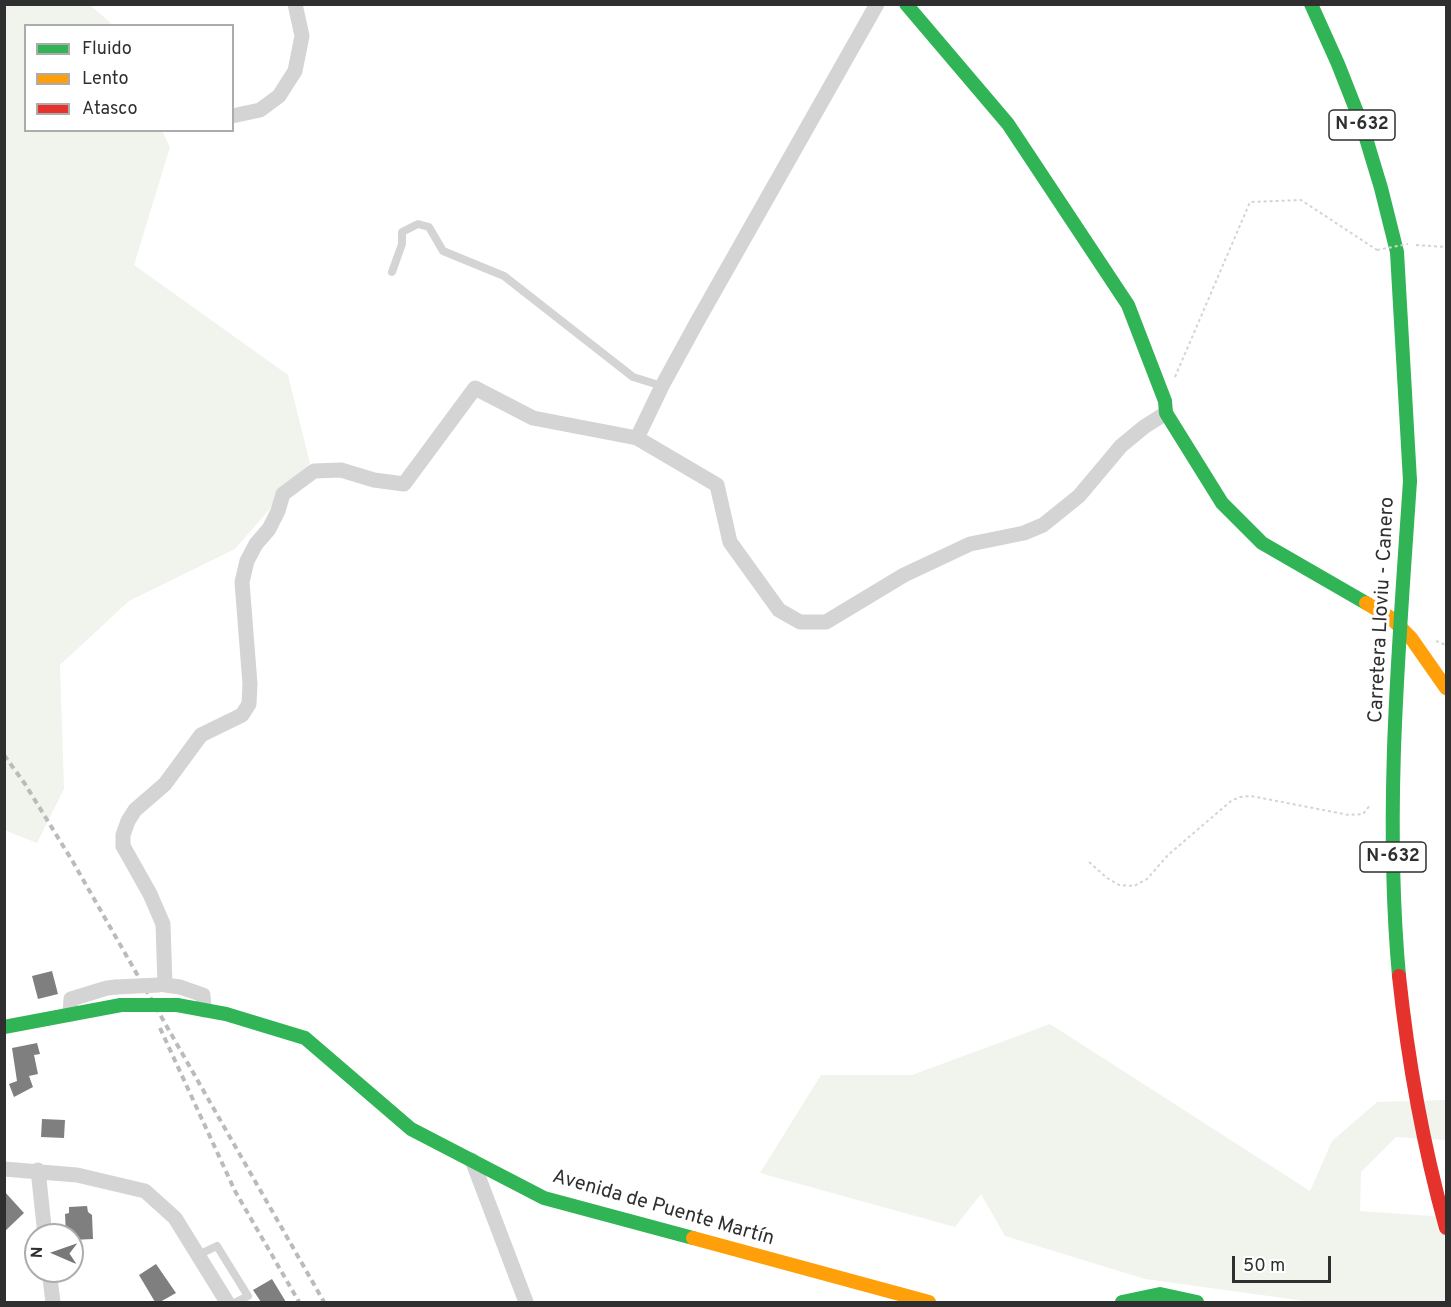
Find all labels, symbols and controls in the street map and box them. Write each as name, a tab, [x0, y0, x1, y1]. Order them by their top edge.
legend	[24, 24, 234, 132]
text: Fluido	[82, 38, 132, 61]
text: Lento	[82, 68, 128, 91]
text: Atasco	[82, 98, 138, 121]
road number: N-632	[1329, 110, 1395, 140]
street label: Carretera Lloviu - Canero	[1365, 496, 1401, 724]
road number: N-632	[1360, 842, 1426, 872]
street label: Avenida de Puente Martín	[549, 1166, 777, 1252]
north arrow	[24, 1223, 84, 1283]
scale bar	[1235, 1244, 1334, 1282]
text: N	[28, 1246, 48, 1259]
text: 50 m	[1243, 1255, 1285, 1278]

